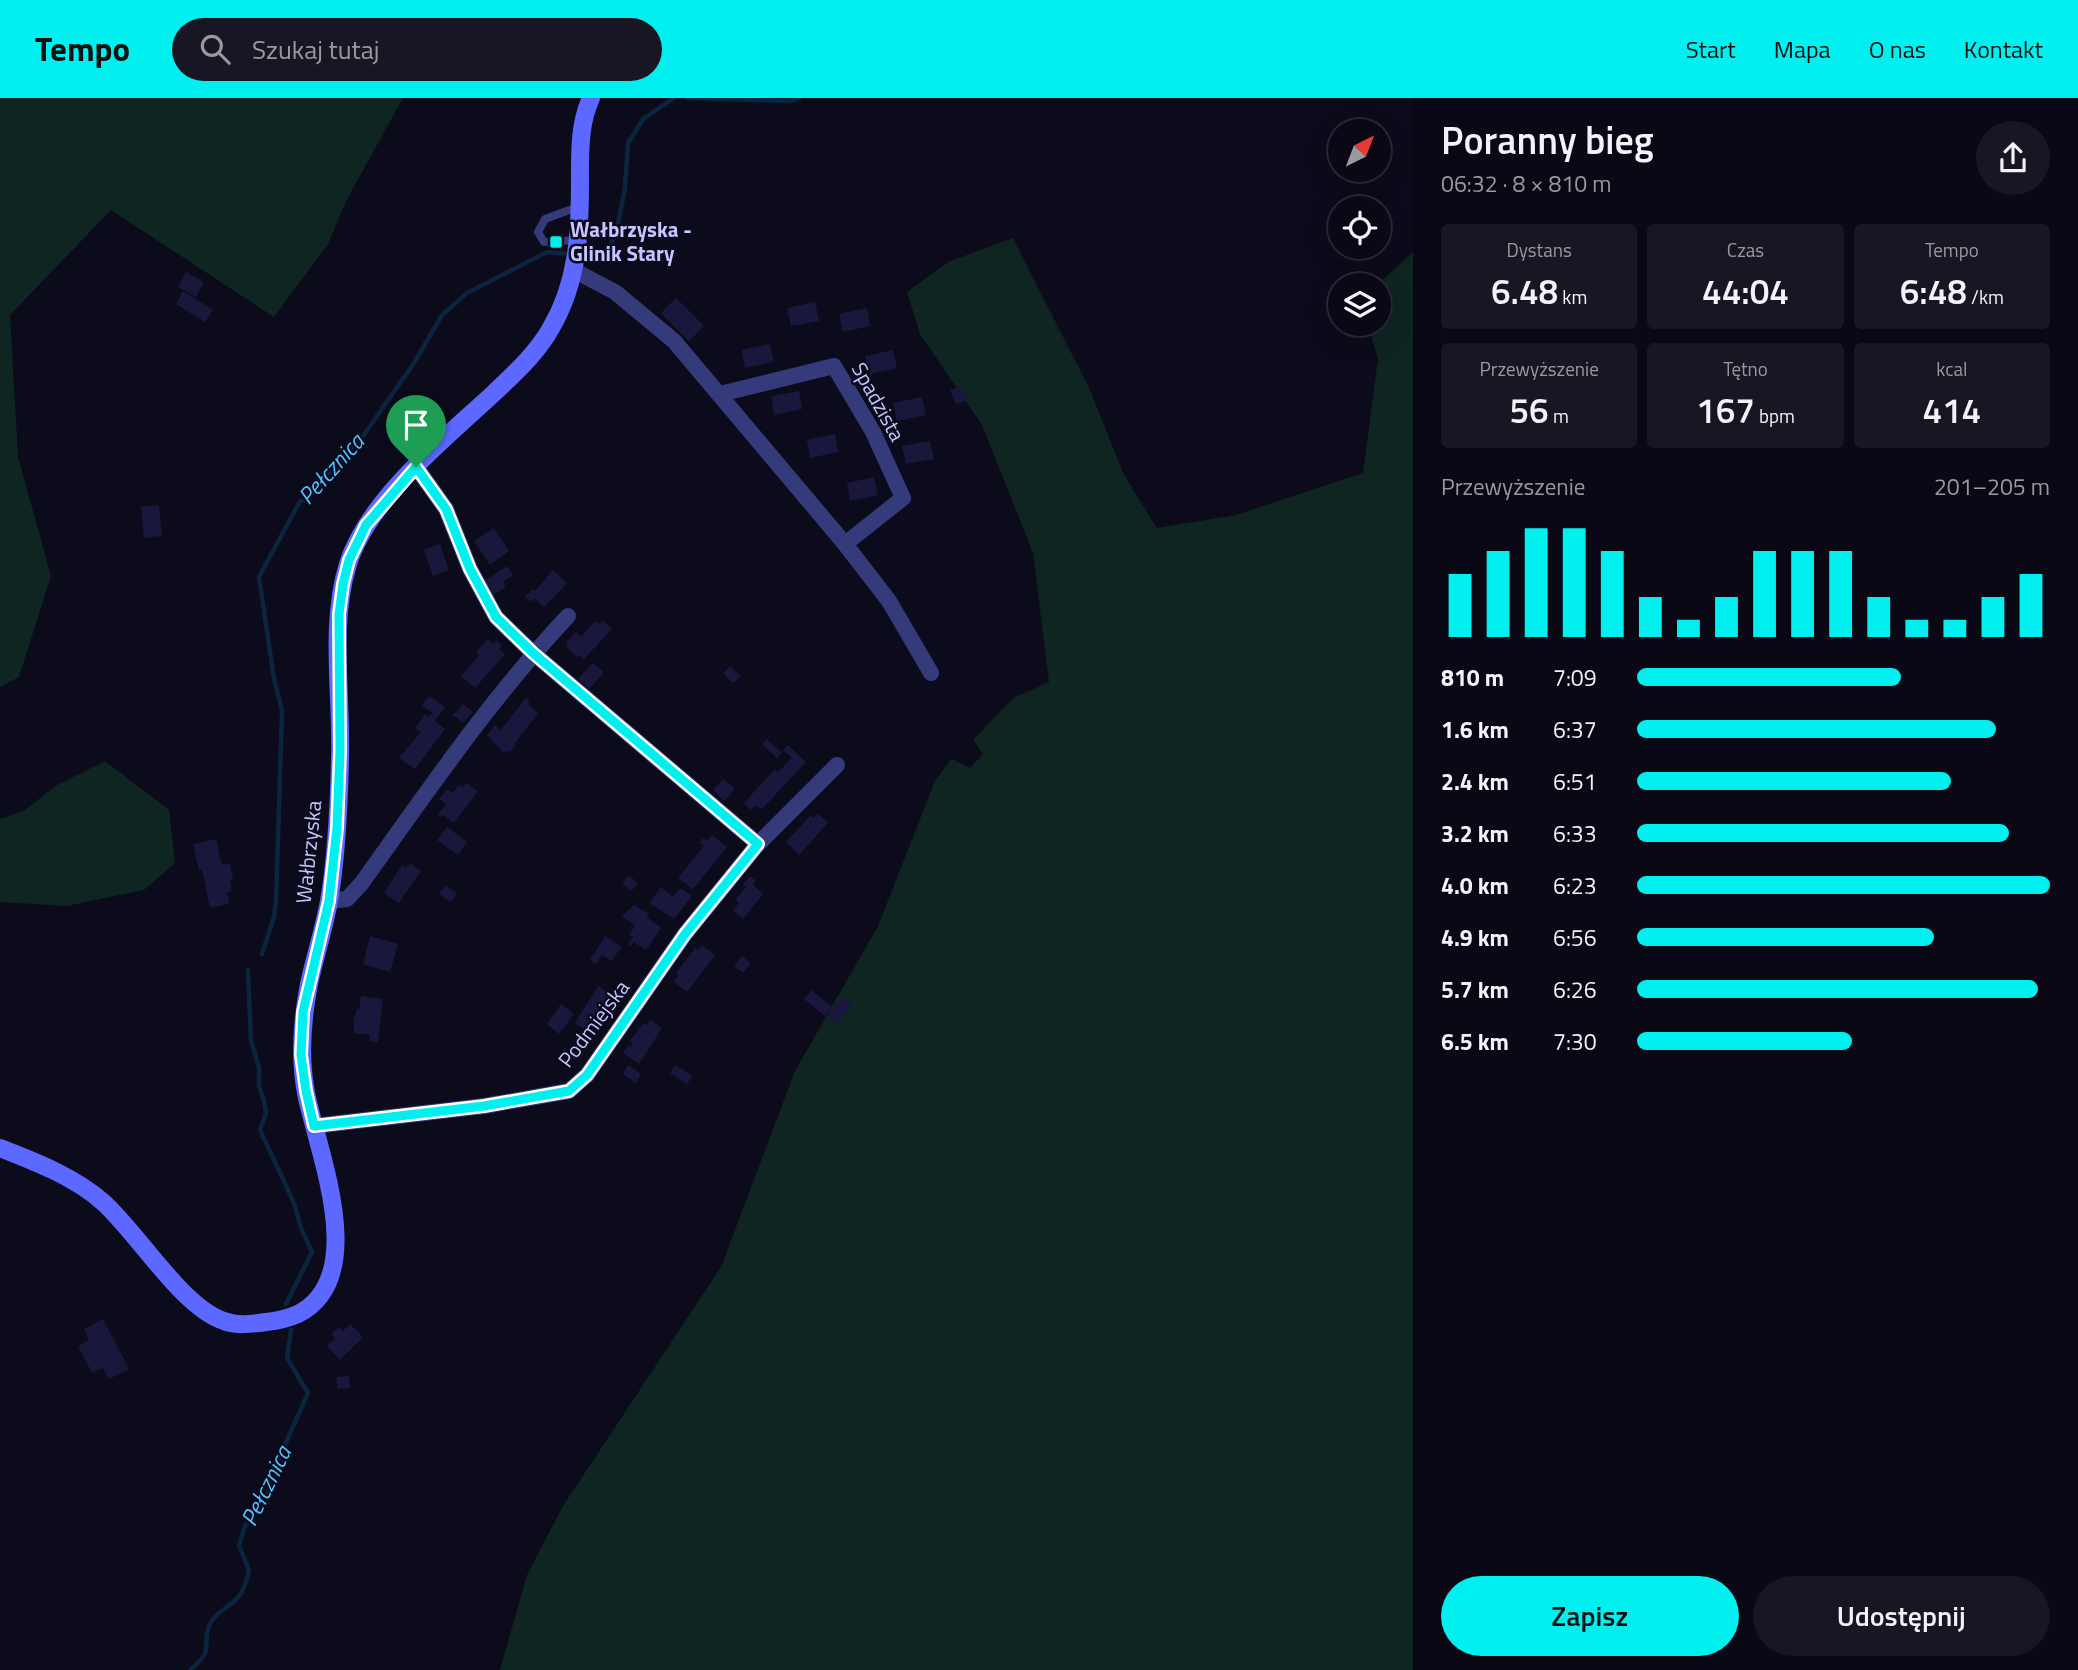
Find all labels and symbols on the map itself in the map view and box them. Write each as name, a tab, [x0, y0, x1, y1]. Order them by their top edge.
north arrow	[1328, 119, 1391, 182]
place label: Wałbrzyska - Glinik Stary	[570, 213, 692, 269]
marker: Wałbrzyska - Glinik Stary	[548, 234, 564, 250]
street label: Spadzista	[844, 356, 914, 447]
pin	[386, 395, 446, 467]
water label: Pełcznica	[289, 424, 373, 512]
street label: Wałbrzyska	[287, 798, 329, 905]
street label: Podmiejska	[550, 973, 637, 1074]
water label: Pełcznica	[231, 1438, 301, 1532]

